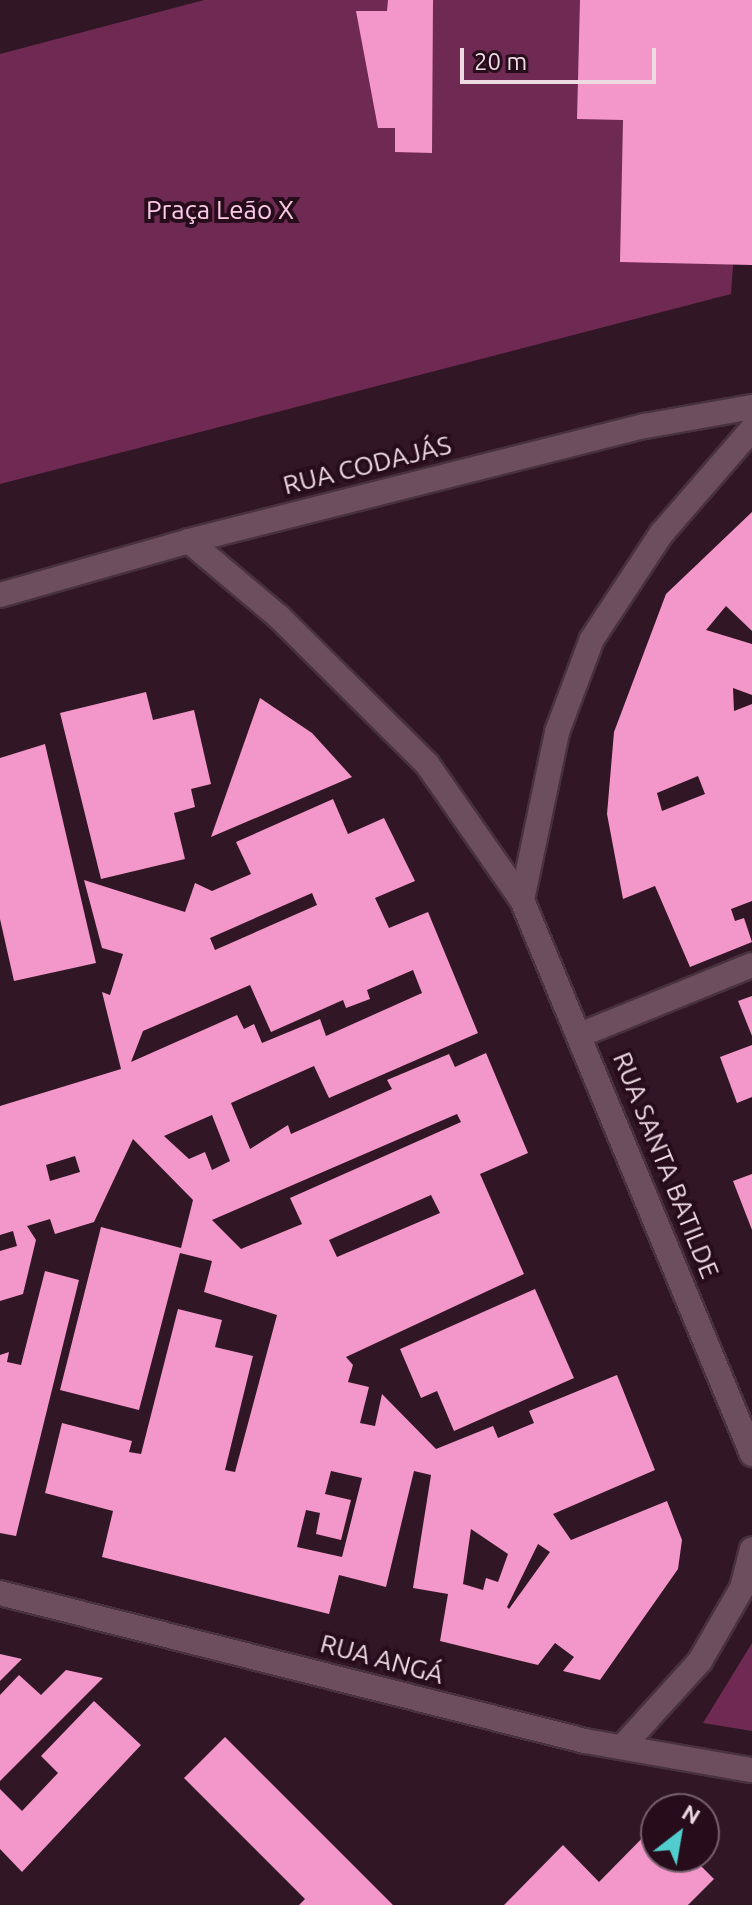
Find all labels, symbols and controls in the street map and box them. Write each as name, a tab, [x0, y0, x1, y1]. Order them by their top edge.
scale bar	[464, 32, 660, 82]
text: 20 m	[474, 48, 527, 75]
park label: Praça Leão X	[146, 194, 294, 226]
street label: RUA CODAJÁS	[280, 429, 454, 501]
street label: RUA SANTA BATILDE	[606, 1047, 726, 1283]
street label: RUA ANGÁ	[317, 1628, 447, 1690]
north arrow	[640, 1793, 720, 1873]
text: N	[678, 1799, 705, 1829]

